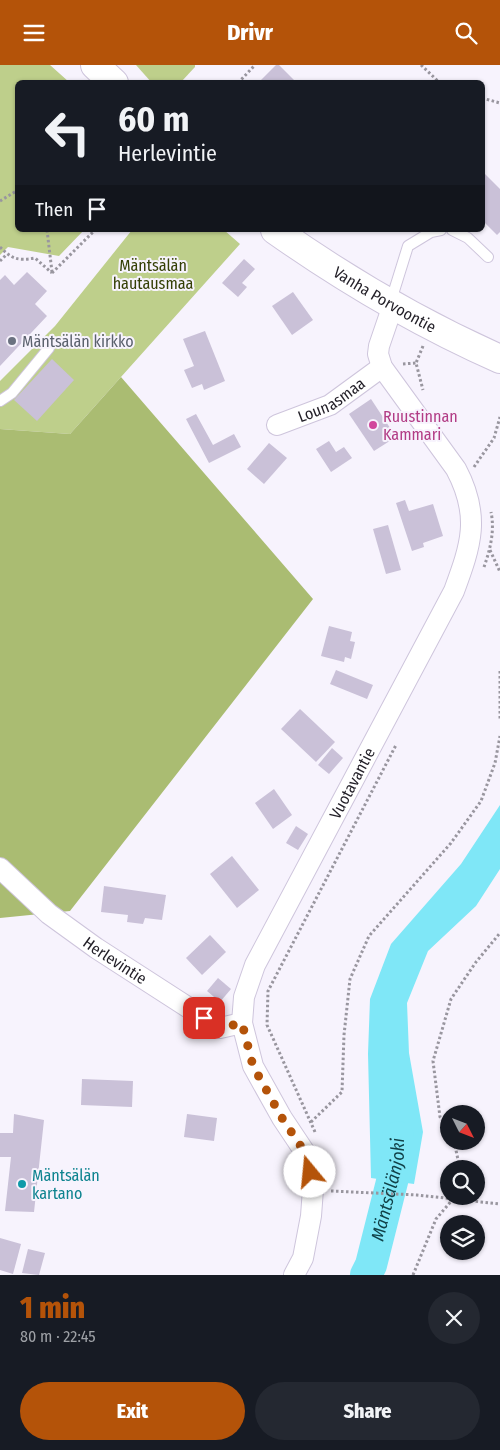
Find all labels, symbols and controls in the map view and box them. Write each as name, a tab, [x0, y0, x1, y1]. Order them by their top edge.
icon: menu	[20, 19, 48, 47]
text: Drivr	[227, 19, 273, 46]
icon: search	[452, 19, 480, 47]
text: 60 m	[118, 98, 189, 140]
icon: left	[35, 100, 100, 165]
text: Herlevintie	[118, 140, 217, 167]
icon: arrive	[83, 195, 111, 223]
text: Then	[35, 198, 73, 221]
park label: Mäntsälän hautausmaa	[113, 256, 194, 293]
street label: Vanha Porvoontie	[330, 262, 439, 336]
place label: Mäntsälän kirkko	[22, 332, 134, 351]
marker: Mäntsälän kirkko	[6, 335, 18, 347]
street label: Lounasmaa	[295, 373, 369, 426]
place label: Ruustinnan Kammari	[383, 407, 458, 444]
marker: Ruustinnan Kammari	[367, 419, 379, 431]
street label: Vuotavantie	[325, 744, 379, 822]
street label: Herlevintie	[80, 933, 151, 988]
pin	[183, 997, 225, 1039]
icon: arrive	[190, 1004, 218, 1032]
north arrow	[440, 1105, 485, 1150]
map controls	[440, 1105, 485, 1260]
water label: Mäntsälänjoki	[367, 1137, 409, 1243]
position arrow	[283, 1145, 335, 1197]
button: search	[440, 1160, 485, 1205]
place label: Mäntsälän kartano	[32, 1166, 100, 1203]
marker: Mäntsälän kartano	[16, 1178, 28, 1190]
button: layers	[440, 1215, 485, 1260]
text: 1 min	[20, 1290, 85, 1326]
button: close	[428, 1292, 480, 1344]
text: 80 m · 22:45	[20, 1327, 96, 1346]
button: Exit	[20, 1382, 245, 1440]
button: Share	[255, 1382, 480, 1440]

